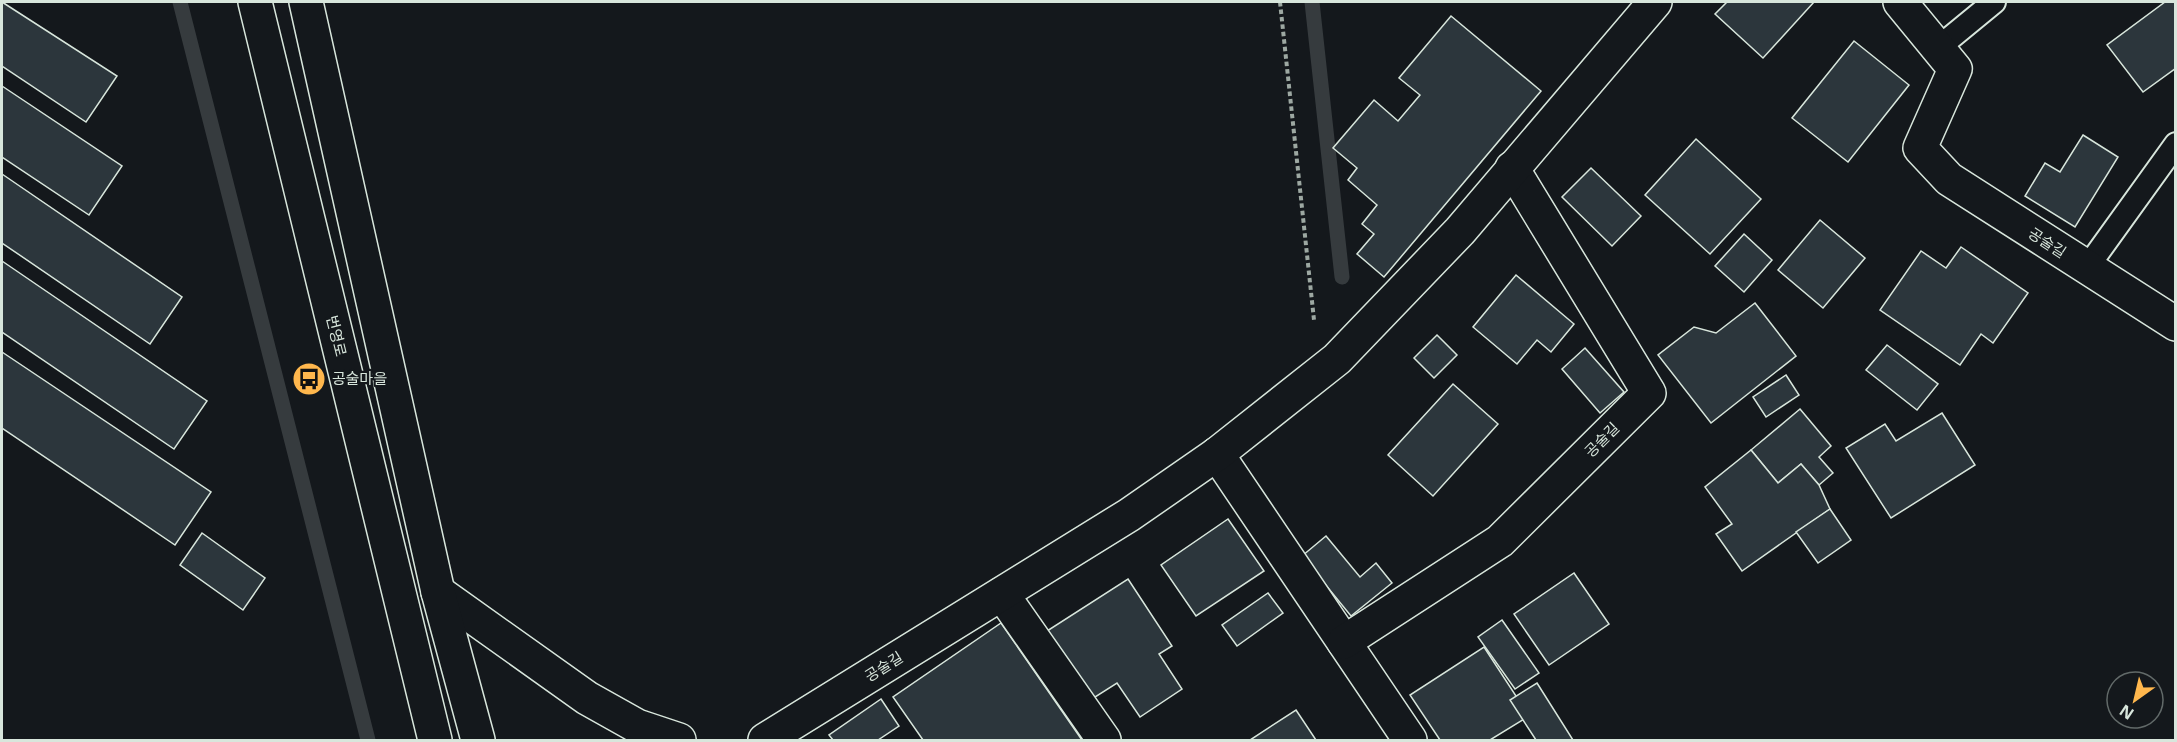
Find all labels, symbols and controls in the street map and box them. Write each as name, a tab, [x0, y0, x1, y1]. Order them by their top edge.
street label: 공술길	[2025, 222, 2070, 262]
street label: 번영로	[322, 313, 352, 358]
bus stop icon: 공술마을	[291, 361, 327, 397]
place label: 공술마을	[332, 368, 387, 388]
street label: 공술길	[1580, 418, 1623, 461]
street label: 공술길	[861, 647, 906, 686]
north arrow	[2105, 670, 2165, 730]
text: N	[2115, 700, 2138, 725]

